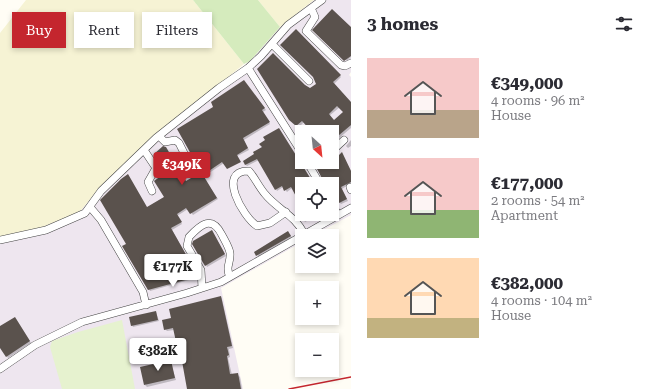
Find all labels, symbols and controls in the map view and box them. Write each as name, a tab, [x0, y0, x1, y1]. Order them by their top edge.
chip: Buy	[12, 12, 66, 48]
chip: Rent	[74, 12, 134, 48]
chip: Filters	[142, 12, 212, 48]
icon: filters	[613, 13, 635, 35]
text: 3 homes	[367, 14, 438, 34]
text: €349,000	[491, 73, 563, 93]
icon: home	[399, 74, 447, 122]
text: 4 rooms · 96 m²	[491, 93, 585, 108]
text: House	[491, 108, 531, 123]
north arrow	[295, 125, 339, 169]
map controls	[295, 125, 339, 377]
pin: €349K	[154, 152, 210, 186]
text: €349K	[162, 157, 202, 172]
text: €177,000	[491, 173, 563, 193]
icon: home	[399, 174, 447, 222]
button: locate	[295, 177, 339, 221]
text: 2 rooms · 54 m²	[491, 193, 585, 208]
text: Apartment	[491, 208, 558, 223]
button: layers	[295, 229, 339, 273]
pin: €177K	[145, 254, 201, 288]
text: €177K	[153, 259, 193, 274]
text: €382,000	[491, 273, 563, 293]
icon: home	[399, 274, 447, 322]
button: +	[295, 281, 339, 325]
text: 4 rooms · 104 m²	[491, 293, 592, 308]
text: House	[491, 308, 531, 323]
button: −	[295, 333, 339, 377]
pin: €382K	[130, 338, 186, 372]
text: €382K	[138, 343, 178, 358]

